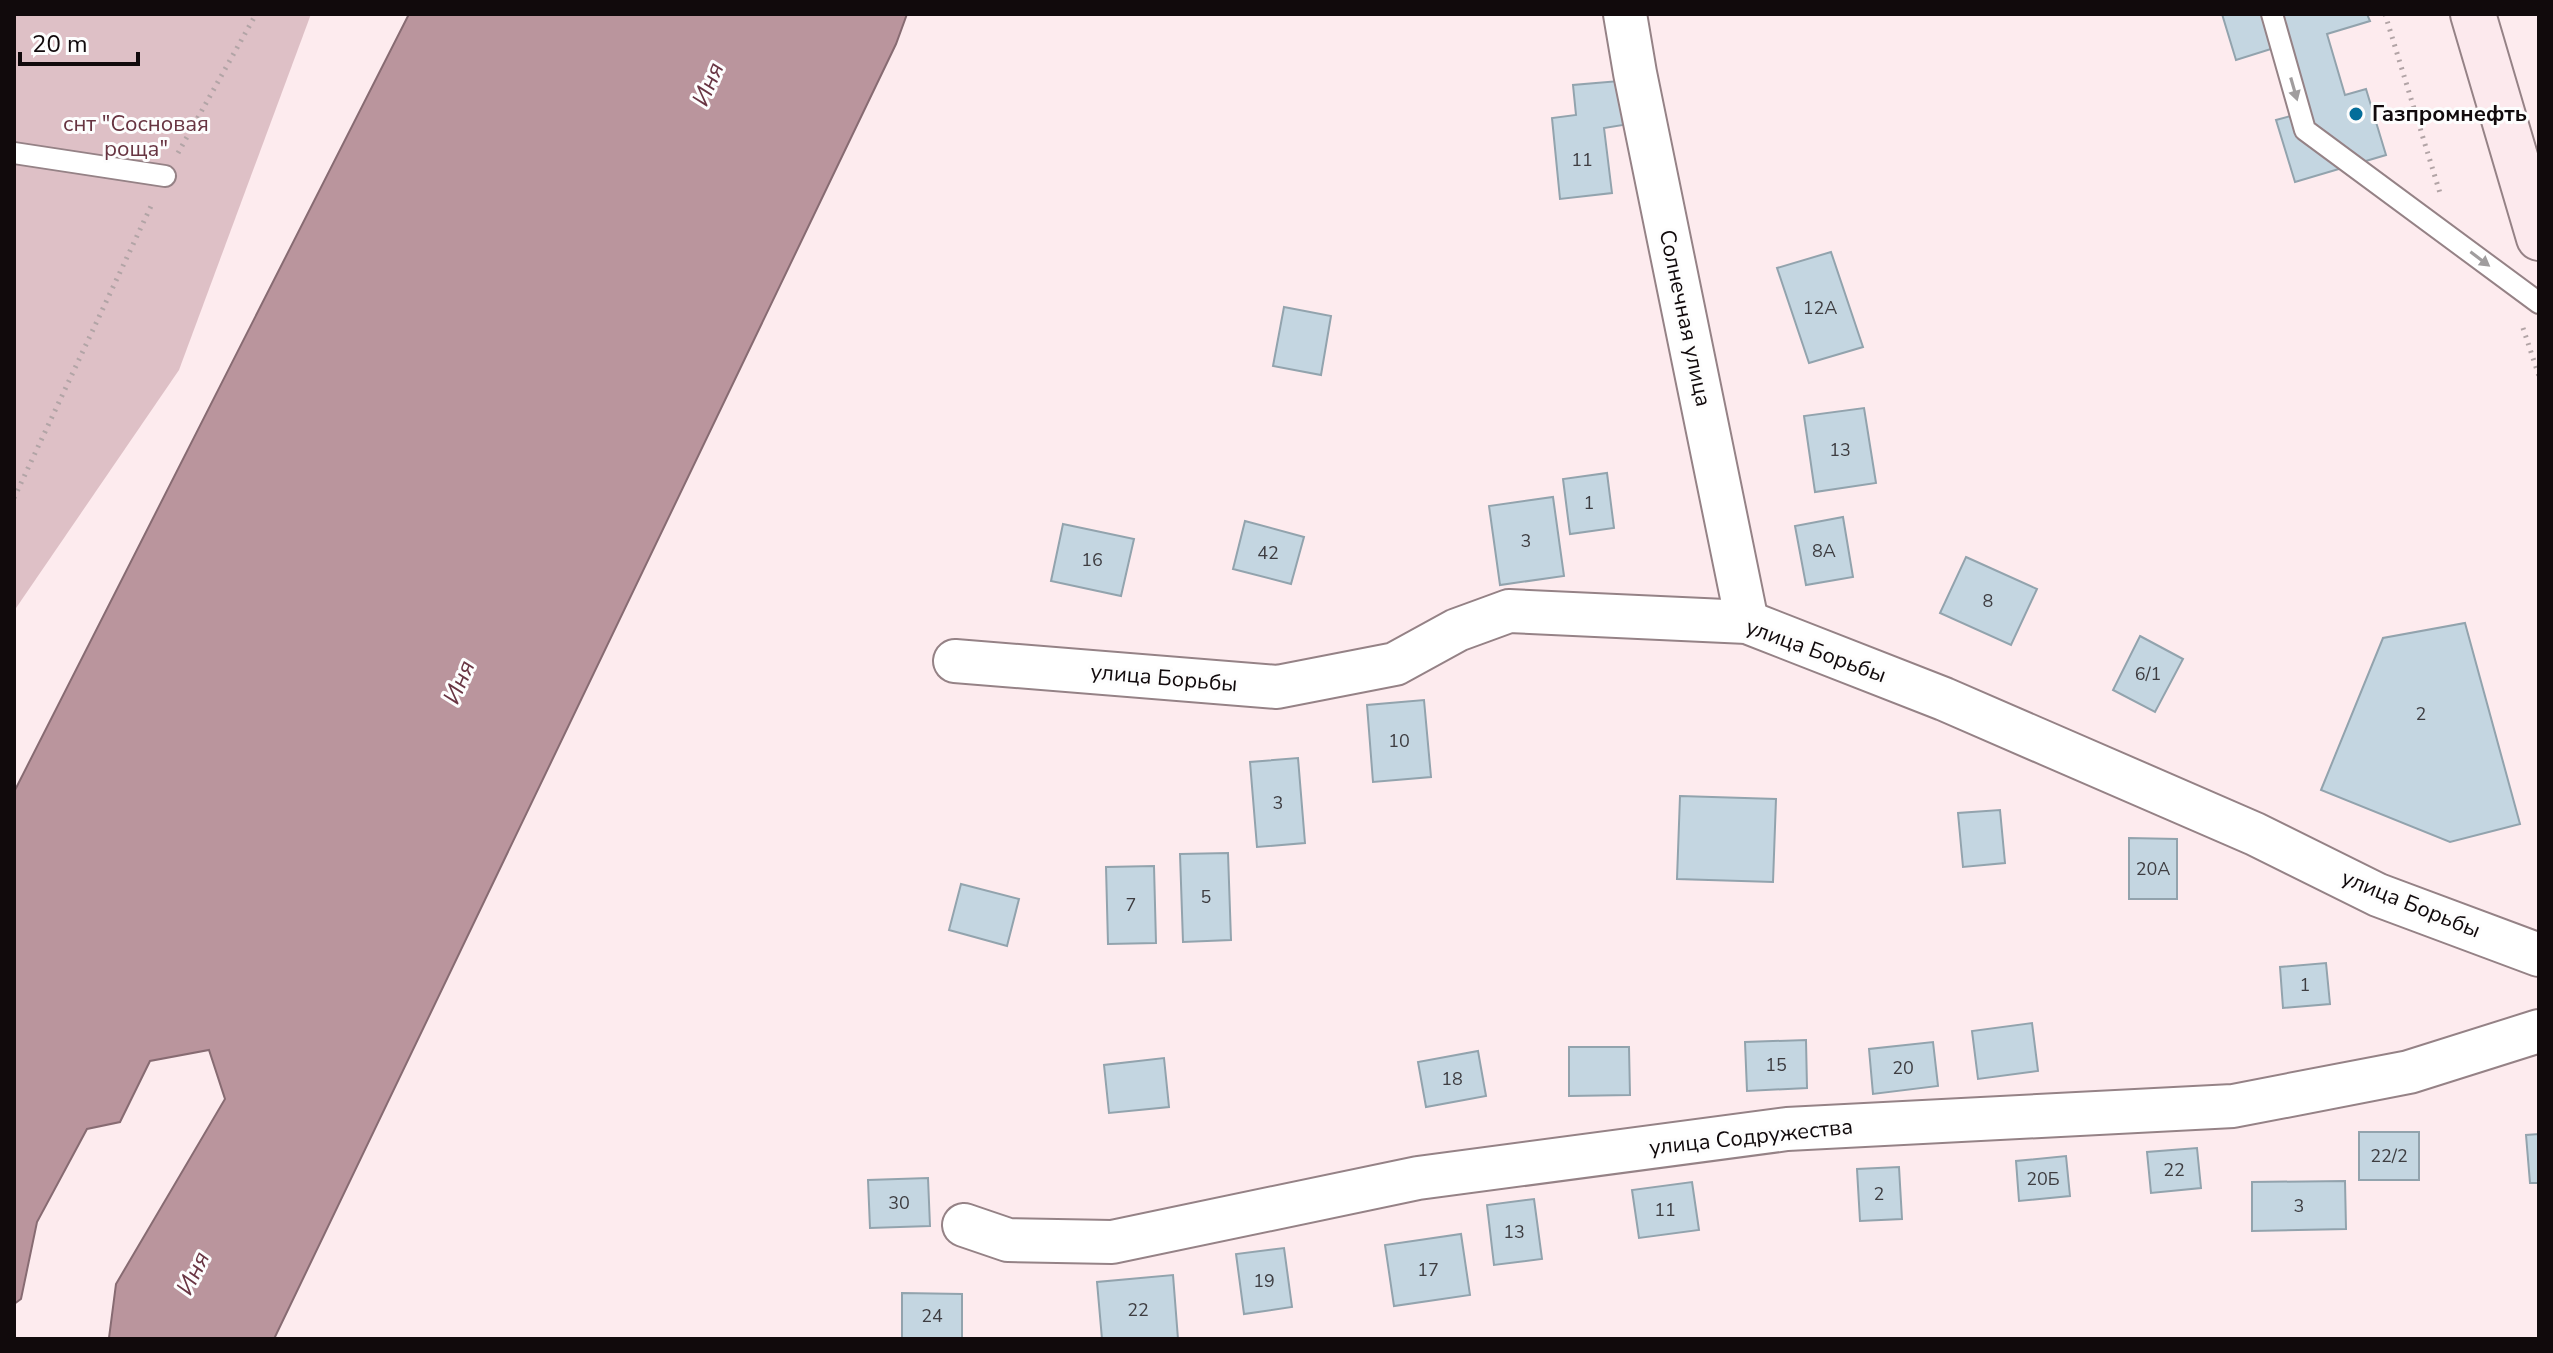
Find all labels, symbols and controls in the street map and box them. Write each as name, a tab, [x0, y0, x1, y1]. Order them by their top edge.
scale bar	[20, 16, 138, 66]
text: 20 m	[32, 28, 88, 60]
water label: Иня	[685, 57, 731, 111]
one-way arrow	[2288, 77, 2301, 101]
place label: Газпромнефть	[2372, 99, 2527, 129]
marker: Газпромнефть	[2347, 105, 2365, 123]
park label: снт "Сосновая роща"	[63, 109, 209, 164]
house number: 11	[1571, 148, 1593, 172]
street label: Солнечная улица	[1652, 227, 1718, 409]
one-way arrow	[2470, 251, 2491, 267]
house number: 12А	[1803, 296, 1837, 320]
house number: 13	[1829, 438, 1851, 462]
house number: 1	[1584, 491, 1594, 515]
house number: 3	[1521, 529, 1531, 553]
house number: 8А	[1812, 539, 1836, 563]
house number: 42	[1257, 541, 1279, 565]
house number: 16	[1081, 548, 1103, 572]
house number: 8	[1983, 589, 1993, 613]
street label: улица Борьбы	[1742, 612, 1890, 690]
water label: Иня	[436, 655, 482, 709]
street label: улица Борьбы	[1089, 657, 1239, 699]
house number: 6/1	[2135, 662, 2161, 686]
house number: 2	[2416, 702, 2426, 726]
house number: 10	[1388, 729, 1410, 753]
house number: 3	[1273, 791, 1283, 815]
house number: 20А	[2136, 857, 2170, 881]
street label: улица Борьбы	[2337, 862, 2485, 946]
house number: 5	[1201, 885, 1211, 909]
house number: 7	[1126, 893, 1136, 917]
house number: 1	[2300, 973, 2310, 997]
house number: 15	[1765, 1053, 1787, 1077]
house number: 20	[1892, 1056, 1914, 1080]
house number: 18	[1441, 1067, 1463, 1091]
street label: улица Содружества	[1648, 1111, 1854, 1163]
house number: 22/2	[2370, 1144, 2408, 1168]
house number: 22	[2163, 1158, 2185, 1182]
house number: 20Б	[2026, 1167, 2060, 1191]
house number: 2	[1874, 1182, 1884, 1206]
house number: 30	[888, 1191, 910, 1215]
house number: 3	[2294, 1194, 2304, 1218]
house number: 11	[1654, 1198, 1676, 1222]
house number: 13	[1503, 1220, 1525, 1244]
water label: Иня	[169, 1246, 217, 1300]
house number: 17	[1417, 1258, 1439, 1282]
house number: 19	[1253, 1269, 1275, 1293]
house number: 22	[1127, 1298, 1149, 1322]
house number: 24	[921, 1304, 943, 1328]

